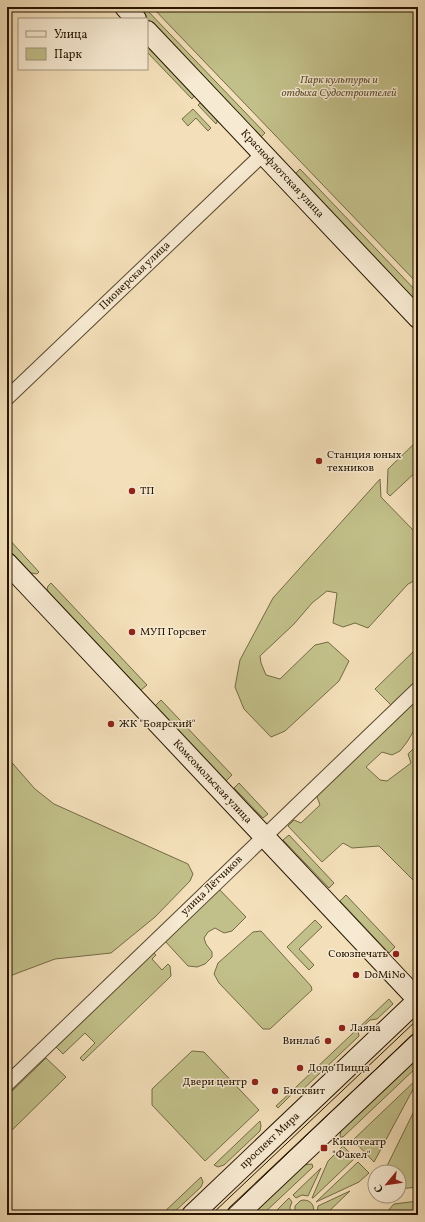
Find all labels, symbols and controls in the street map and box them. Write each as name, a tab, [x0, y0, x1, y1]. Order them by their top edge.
legend	[18, 18, 148, 70]
text: Улица	[54, 27, 87, 43]
text: Парк	[54, 47, 82, 63]
park label: Парк культуры и отдыха Судостроителей	[281, 73, 397, 101]
street label: Краснофлотская улица	[237, 126, 327, 222]
street label: Пионерская улица	[96, 238, 174, 314]
place label: Станция юных техников	[327, 448, 402, 476]
marker: Станция юных техников	[314, 456, 324, 466]
place label: ТП	[140, 484, 154, 499]
marker: ТП	[127, 486, 137, 496]
place label: МУП Горсвет	[140, 625, 207, 640]
marker: МУП Горсвет	[127, 627, 137, 637]
place label: ЖК "Боярский"	[119, 717, 196, 732]
marker: ЖК "Боярский"	[106, 719, 116, 729]
street label: Комсомольская улица	[169, 737, 255, 828]
street label: улица Лётчиков	[178, 852, 247, 919]
place label: Союзпечать	[328, 947, 388, 962]
marker: Союзпечать	[391, 949, 401, 959]
place label: DoMiNo	[364, 968, 406, 983]
marker: DoMiNo	[351, 970, 361, 980]
place label: Лаяна	[350, 1021, 381, 1036]
marker: Лаяна	[337, 1023, 347, 1033]
place label: Винлаб	[282, 1034, 320, 1049]
marker: Винлаб	[323, 1036, 333, 1046]
place label: Додо Пицца	[308, 1061, 371, 1076]
marker: Додо Пицца	[295, 1063, 305, 1073]
place label: Двери центр	[183, 1075, 247, 1090]
marker: Двери центр	[250, 1077, 260, 1087]
place label: Бисквит	[283, 1084, 325, 1099]
marker: Бисквит	[270, 1086, 280, 1096]
street label: проспект Мира	[237, 1109, 304, 1173]
place label: Кинотеатр "Факел"	[332, 1135, 386, 1163]
marker: Кинотеатр "Факел"	[319, 1143, 329, 1153]
north arrow	[367, 1164, 407, 1204]
text: С	[371, 1181, 388, 1195]

